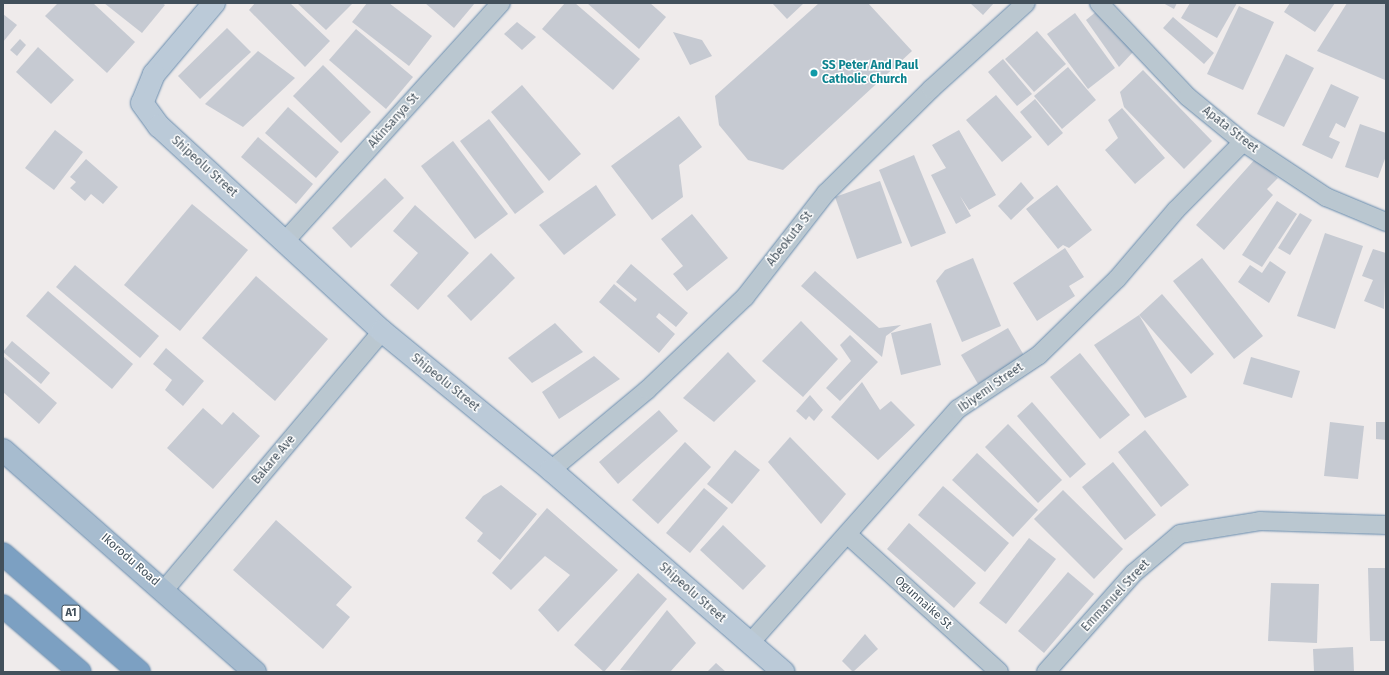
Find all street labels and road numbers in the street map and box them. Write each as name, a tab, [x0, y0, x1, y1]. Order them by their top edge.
street label: Akinsanya St	[366, 91, 422, 151]
street label: Apata Street	[1199, 104, 1261, 156]
street label: Shipeolu Street	[168, 134, 240, 200]
street label: Abeokuta St	[764, 209, 816, 269]
street label: Shipeolu Street	[408, 351, 482, 415]
street label: Ibiyemi Street	[956, 360, 1026, 416]
street label: Bakare Ave	[249, 433, 299, 487]
street label: Ikorodu Road	[98, 531, 162, 589]
street label: Emmanuel Street	[1079, 557, 1153, 635]
street label: Shipeolu Street	[656, 560, 728, 626]
street label: Ogunnaike St	[891, 574, 955, 632]
road number: A1	[61, 604, 81, 622]

